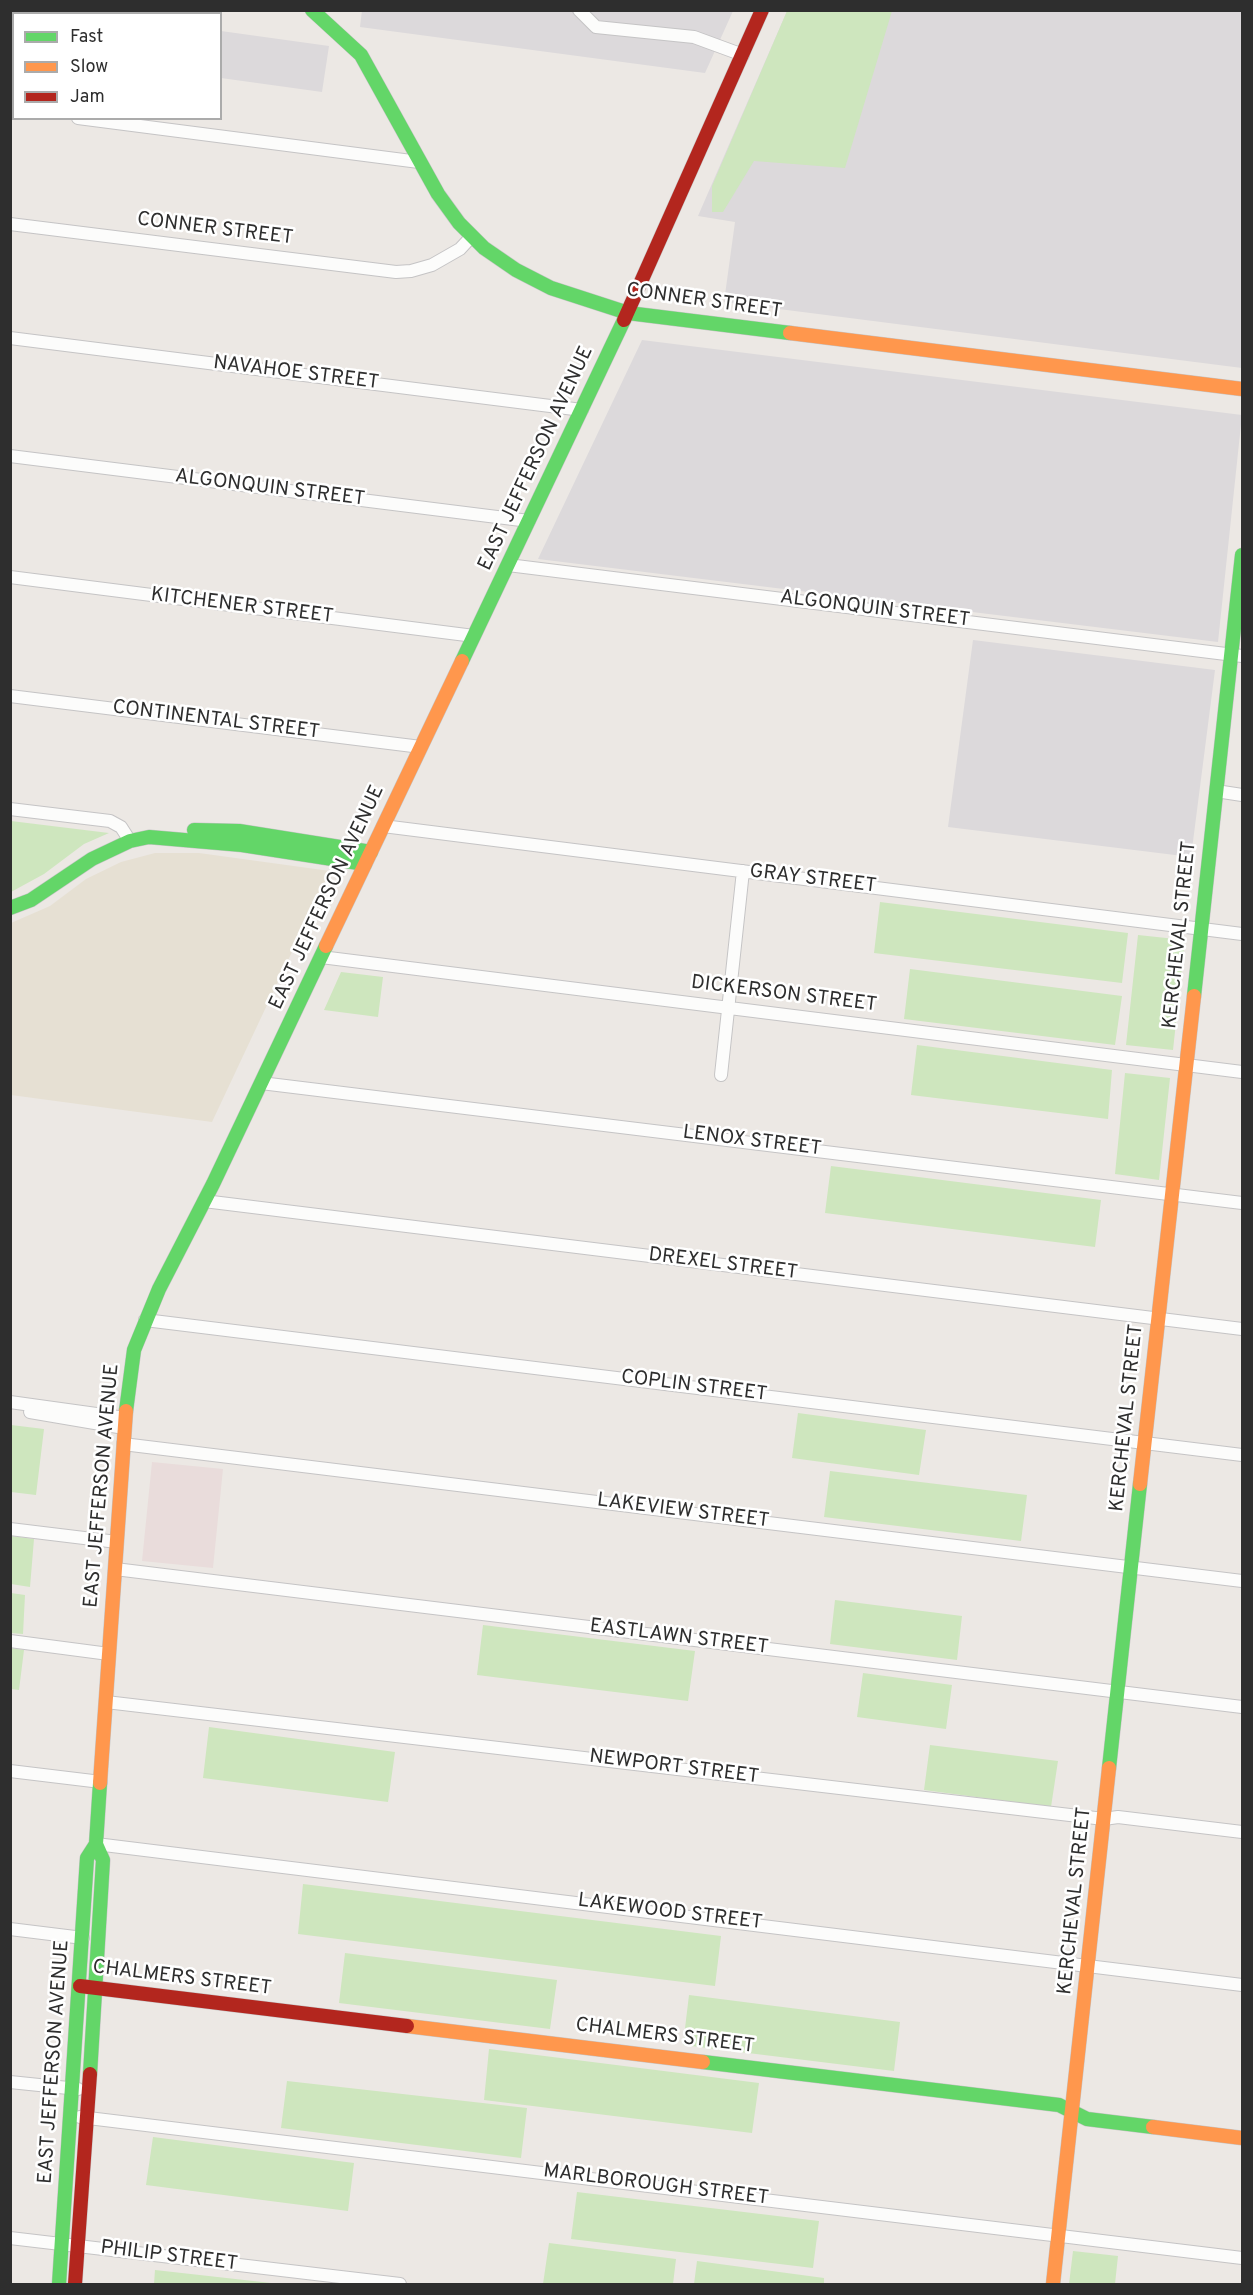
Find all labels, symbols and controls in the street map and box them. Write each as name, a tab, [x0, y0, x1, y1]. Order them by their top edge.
legend	[12, 12, 222, 120]
text: Fast	[70, 26, 103, 49]
text: Slow	[70, 56, 108, 79]
text: Jam	[70, 86, 105, 109]
street label: CONNER STREET	[136, 209, 294, 251]
street label: CONNER STREET	[625, 279, 783, 325]
street label: EAST JEFFERSON AVENUE	[474, 343, 600, 575]
street label: NAVAHOE STREET	[212, 352, 380, 396]
street label: ALGONQUIN STREET	[174, 465, 366, 513]
street label: KITCHENER STREET	[149, 584, 335, 630]
street label: ALGONQUIN STREET	[779, 586, 971, 634]
street label: CONTINENTAL STREET	[111, 696, 321, 746]
street label: EAST JEFFERSON AVENUE	[265, 782, 391, 1014]
street label: KERCHEVAL STREET	[1159, 840, 1203, 1030]
street label: GRAY STREET	[748, 860, 878, 900]
street label: DICKERSON STREET	[690, 972, 878, 1018]
street label: LENOX STREET	[681, 1122, 823, 1162]
street label: DREXEL STREET	[647, 1244, 799, 1286]
street label: KERCHEVAL STREET	[1106, 1323, 1150, 1513]
street label: EAST JEFFERSON AVENUE	[80, 1363, 126, 1609]
street label: COPLIN STREET	[619, 1366, 769, 1408]
street label: LAKEVIEW STREET	[595, 1490, 771, 1534]
street label: EASTLAWN STREET	[588, 1615, 770, 1661]
street label: NEWPORT STREET	[588, 1746, 760, 1790]
street label: KERCHEVAL STREET	[1054, 1806, 1098, 1996]
street label: LAKEWOOD STREET	[576, 1890, 764, 1936]
street label: EAST JEFFERSON AVENUE	[34, 1939, 76, 2185]
street label: CHALMERS STREET	[91, 1956, 273, 2002]
street label: CHALMERS STREET	[574, 2014, 756, 2060]
street label: MARLBOROUGH STREET	[542, 2160, 770, 2212]
street label: PHILIP STREET	[99, 2237, 239, 2277]

